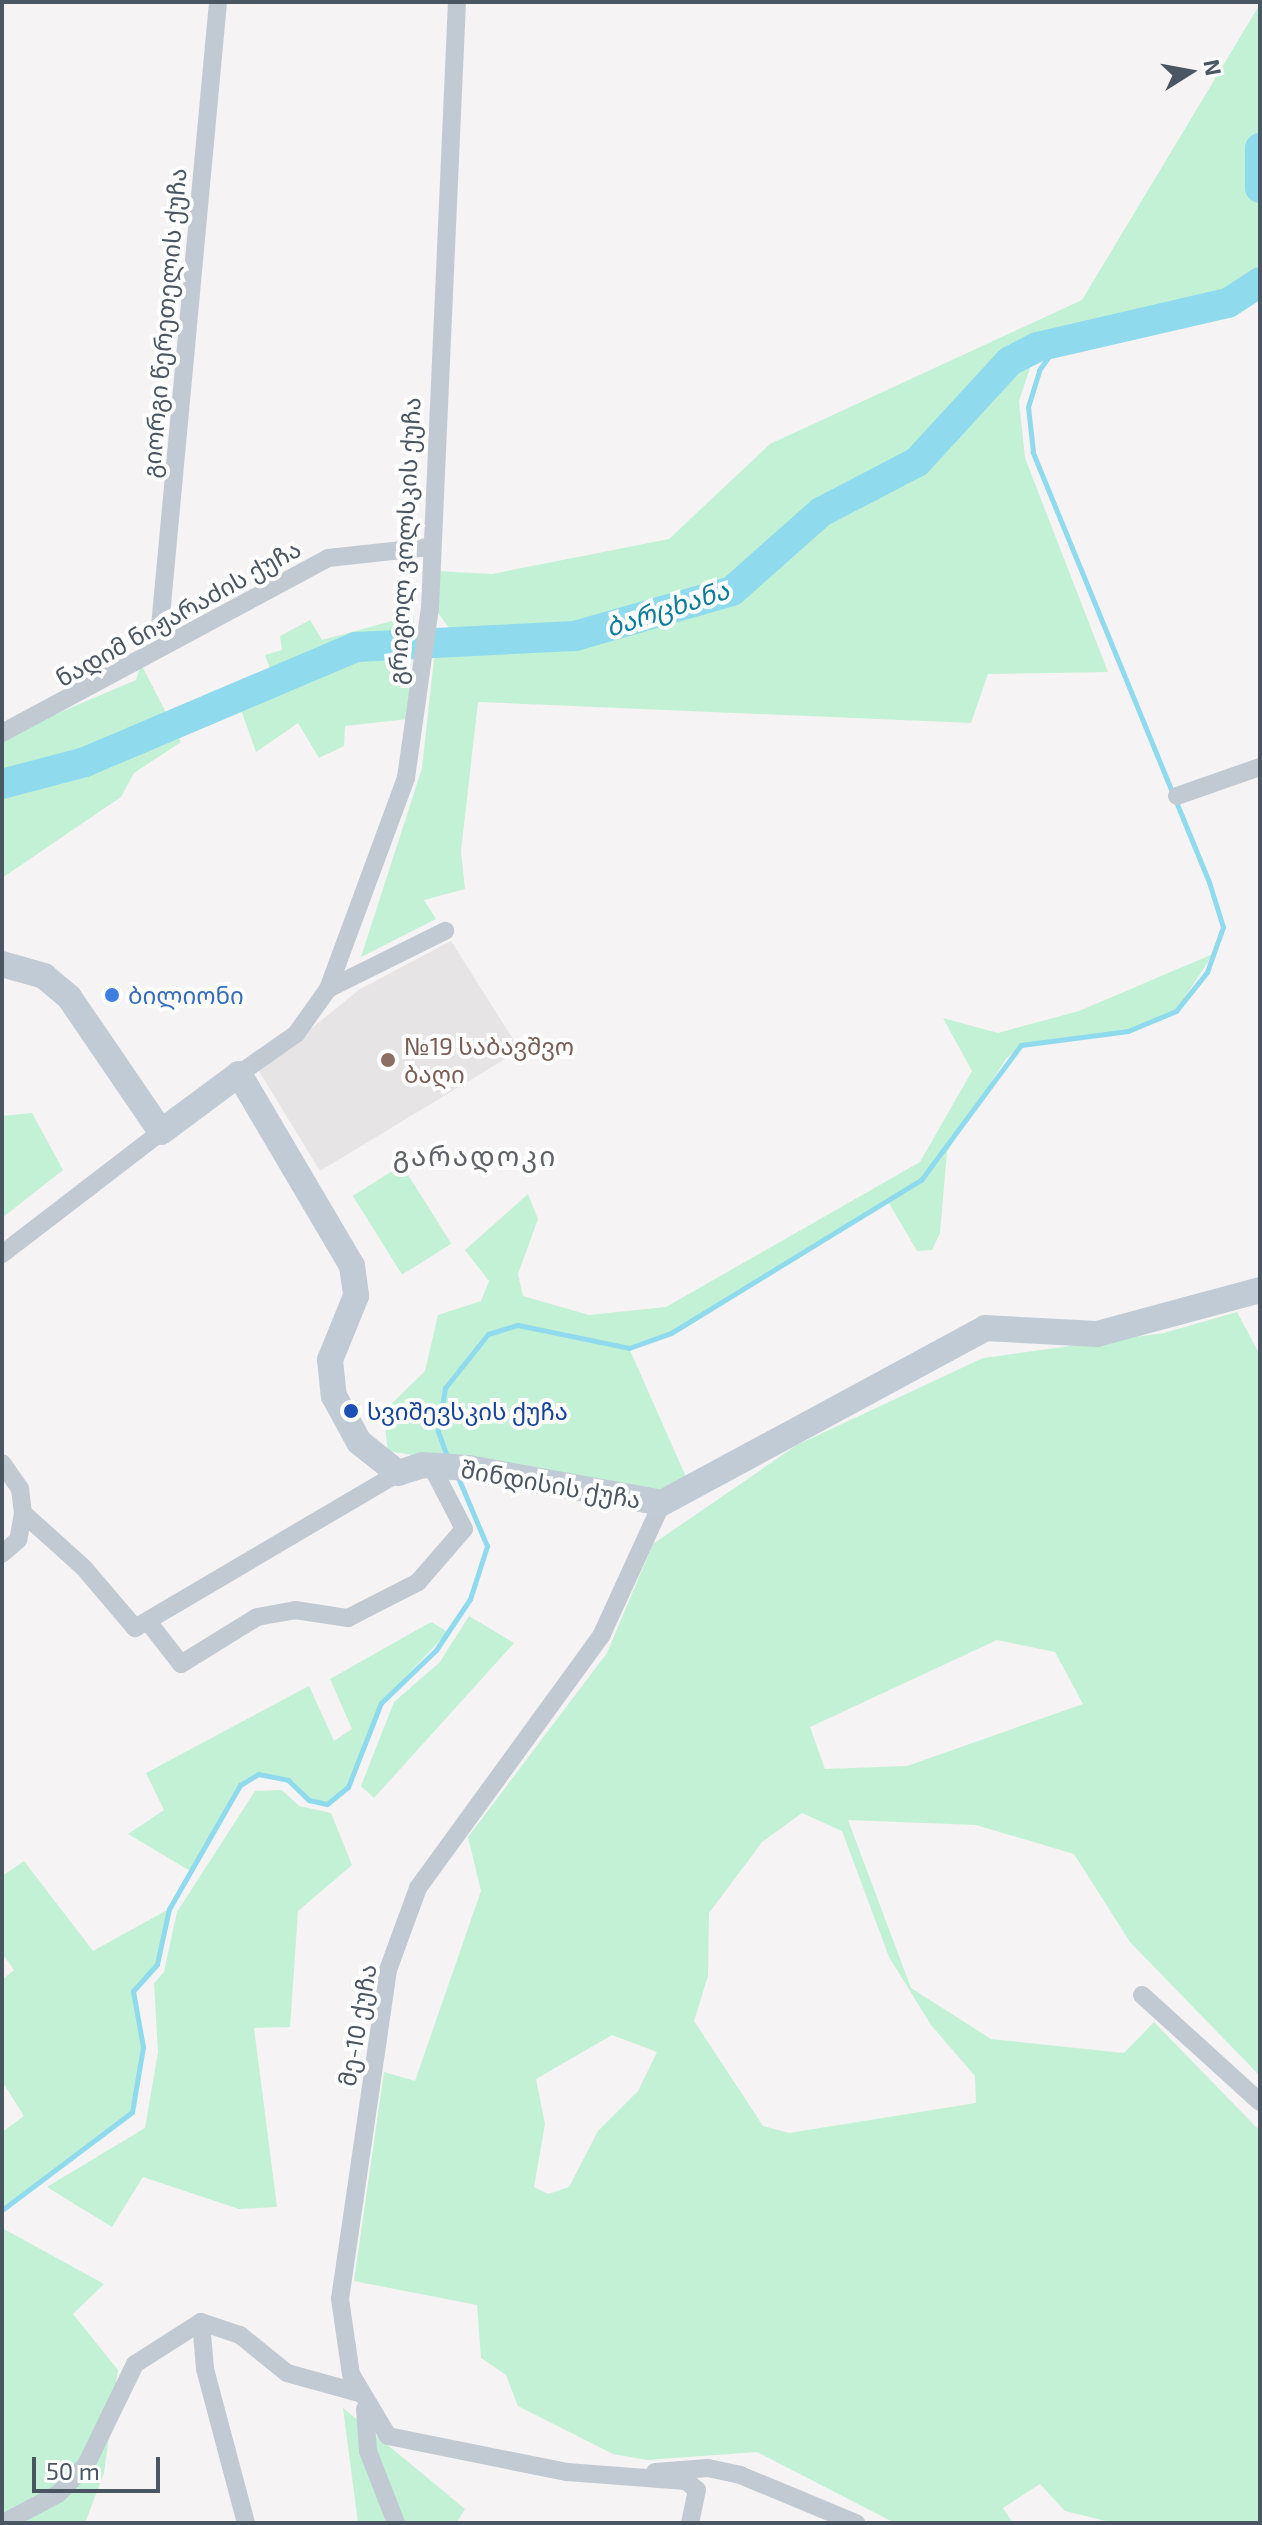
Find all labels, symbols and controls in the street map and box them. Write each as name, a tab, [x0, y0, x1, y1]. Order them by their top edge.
north arrow	[1150, 32, 1230, 112]
text: N	[1199, 57, 1228, 78]
street label: გიორგი წერეთელის ქუჩა	[136, 167, 192, 479]
street label: გრიგოლ ვოლსკის ქუჩა	[382, 396, 426, 686]
street label: ნადიმ ნიჟარაძის ქუჩა	[51, 534, 305, 692]
water label: ბარცხანა	[601, 573, 733, 643]
place label: ბილიონი	[128, 981, 244, 1009]
marker: ბილიონი	[103, 986, 121, 1004]
place label: №19 საბავშვო ბაღი	[404, 1032, 574, 1088]
marker: №19 საბავშვო ბაღი	[379, 1051, 397, 1069]
district label: გარადოკი	[393, 1138, 557, 1172]
place label: სვიშევსკის ქუჩა	[367, 1397, 568, 1425]
marker: სვიშევსკის ქუჩა	[342, 1402, 360, 1420]
street label: შინდისის ქუჩა	[459, 1454, 643, 1514]
street label: მე-10 ქუჩა	[332, 1962, 382, 2088]
scale bar	[36, 2441, 164, 2491]
text: 50 m	[46, 2456, 100, 2485]

